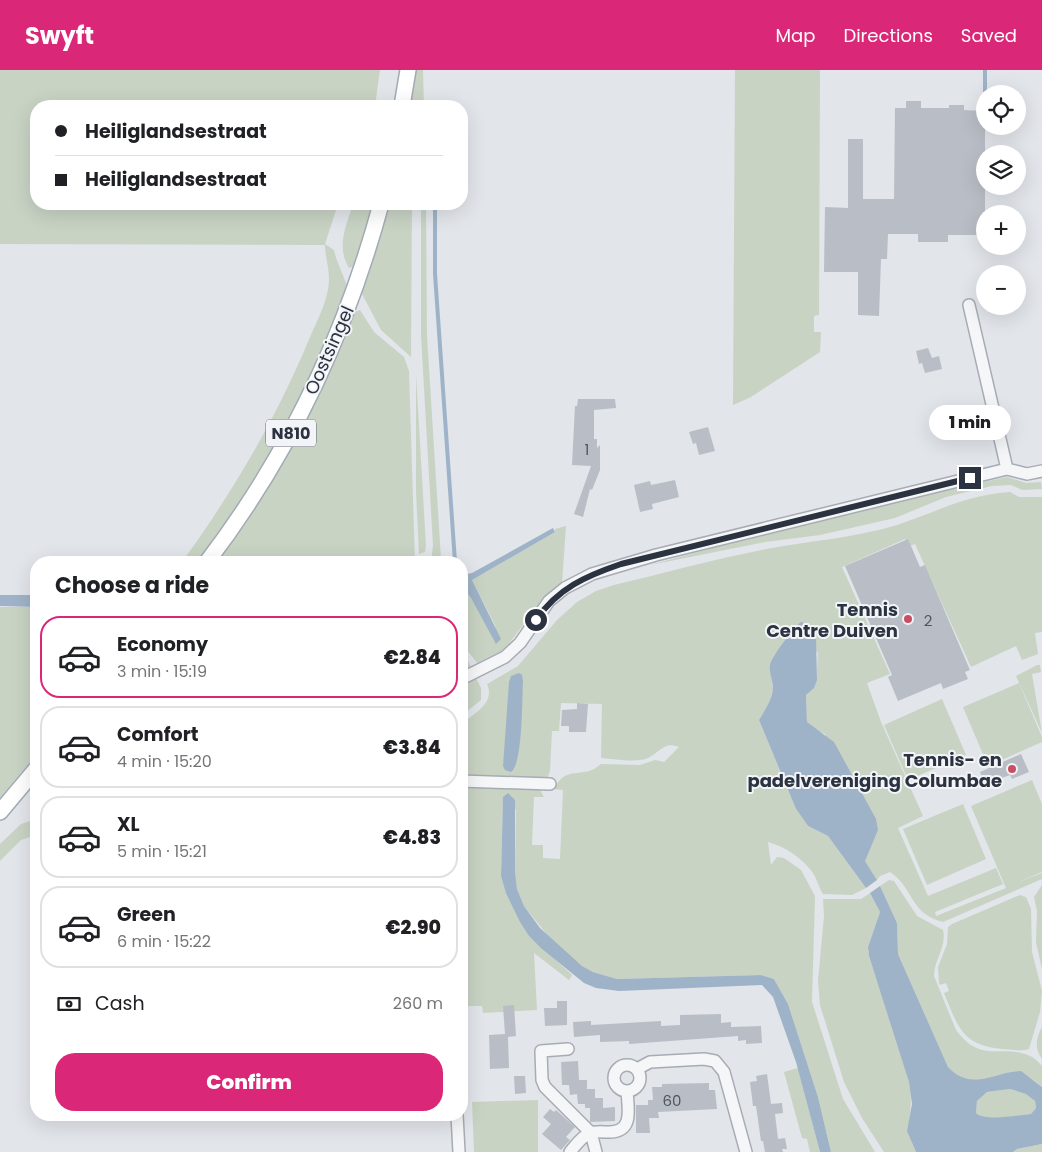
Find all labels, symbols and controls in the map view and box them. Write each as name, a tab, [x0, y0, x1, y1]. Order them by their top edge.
text: Swyft	[25, 19, 94, 52]
text: Map	[776, 23, 815, 48]
text: Directions	[843, 23, 933, 48]
text: Saved	[961, 23, 1017, 48]
map controls	[976, 85, 1026, 315]
button: locate	[976, 85, 1026, 135]
text: Heiliglandsestraat	[85, 118, 267, 145]
button: layers	[976, 145, 1026, 195]
text: Heiliglandsestraat	[85, 166, 267, 193]
button: +	[976, 205, 1026, 255]
button: −	[976, 265, 1026, 315]
street label: Oostsingel	[298, 302, 360, 398]
callout: 1 min	[929, 406, 1011, 440]
text: 1 min	[949, 411, 991, 434]
road number: N810	[266, 419, 316, 446]
house number: 1	[585, 439, 589, 460]
route end	[959, 467, 981, 489]
text: Choose a ride	[55, 570, 209, 601]
place label: Tennis Centre Duiven	[766, 597, 898, 643]
route start	[525, 609, 547, 631]
house number: 2	[924, 610, 932, 631]
marker: Tennis Centre Duiven	[902, 613, 914, 625]
text: Economy	[117, 631, 208, 658]
icon: car	[57, 635, 102, 680]
text: €2.84	[384, 644, 441, 671]
text: 3 min · 15:19	[117, 660, 207, 683]
text: Comfort	[117, 721, 199, 748]
icon: car	[57, 725, 102, 770]
text: €3.84	[383, 734, 441, 761]
place label: Tennis- en padelvereniging Columbae	[747, 747, 1002, 793]
text: 4 min · 15:20	[117, 750, 212, 773]
marker: Tennis- en padelvereniging Columbae	[1006, 763, 1018, 775]
text: XL	[117, 811, 140, 838]
icon: car	[57, 815, 102, 860]
text: €4.83	[383, 824, 441, 851]
text: 5 min · 15:21	[117, 840, 207, 863]
text: Green	[117, 901, 176, 928]
icon: car	[57, 905, 102, 950]
text: €2.90	[385, 914, 441, 941]
text: 6 min · 15:22	[117, 930, 211, 953]
icon: cash	[55, 990, 83, 1018]
text: Cash	[95, 990, 145, 1017]
text: 260 m	[393, 992, 443, 1015]
button: Confirm	[55, 1053, 443, 1111]
house number: 60	[663, 1090, 681, 1111]

